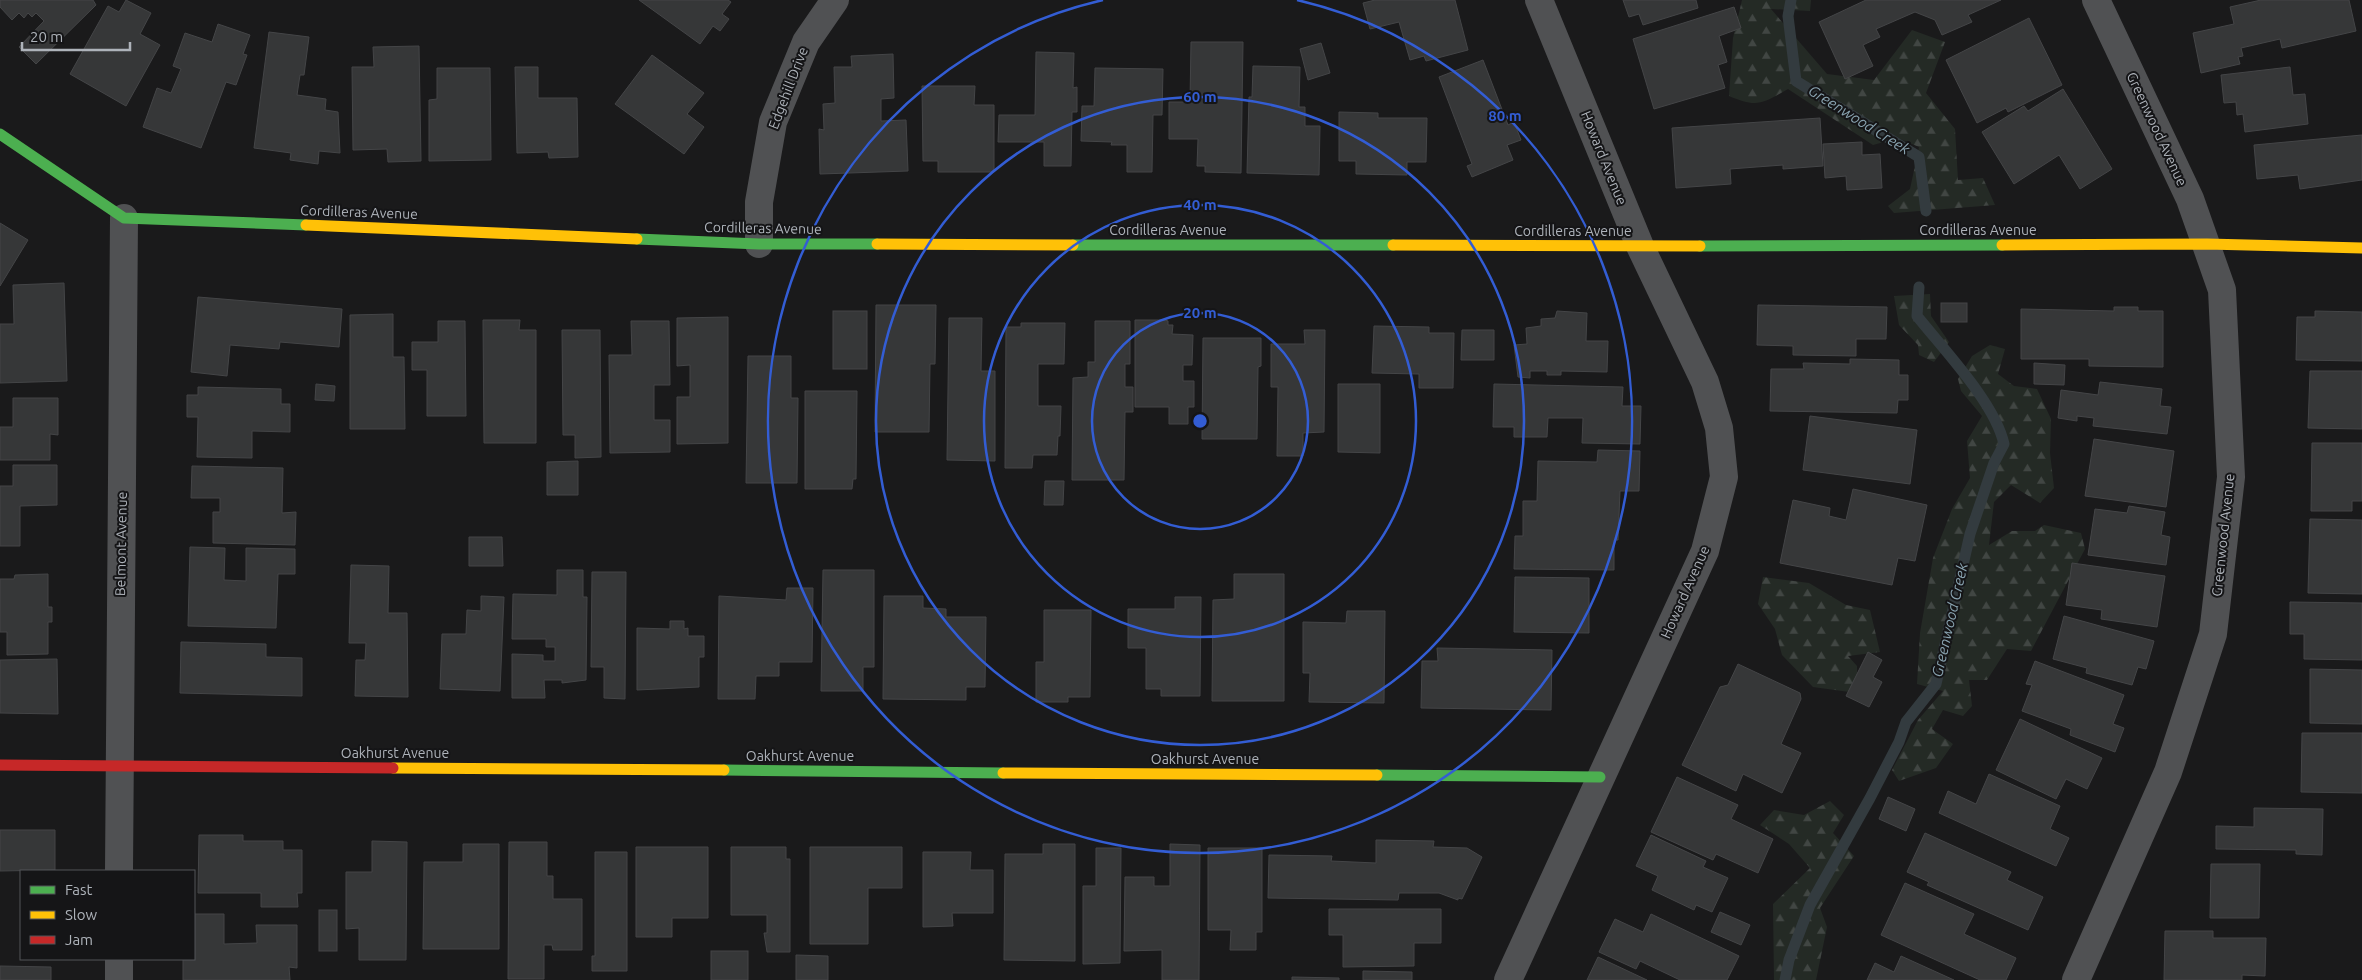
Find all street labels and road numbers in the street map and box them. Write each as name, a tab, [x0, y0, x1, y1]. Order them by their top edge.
street label: Edgehill Drive	[765, 45, 811, 131]
street label: Greenwood Avenue	[2124, 70, 2190, 188]
street label: Howard Avenue	[1578, 109, 1630, 207]
street label: Cordilleras Avenue	[300, 202, 418, 222]
street label: Cordilleras Avenue	[704, 219, 822, 237]
street label: Cordilleras Avenue	[1109, 222, 1227, 238]
street label: Cordilleras Avenue	[1919, 222, 2037, 238]
street label: Cordilleras Avenue	[1514, 223, 1632, 239]
street label: Greenwood Avenue	[2209, 473, 2237, 597]
street label: Belmont Avenue	[112, 492, 130, 596]
street label: Howard Avenue	[1657, 543, 1713, 641]
street label: Oakhurst Avenue	[341, 745, 449, 761]
street label: Oakhurst Avenue	[746, 748, 854, 764]
street label: Oakhurst Avenue	[1151, 751, 1259, 767]

